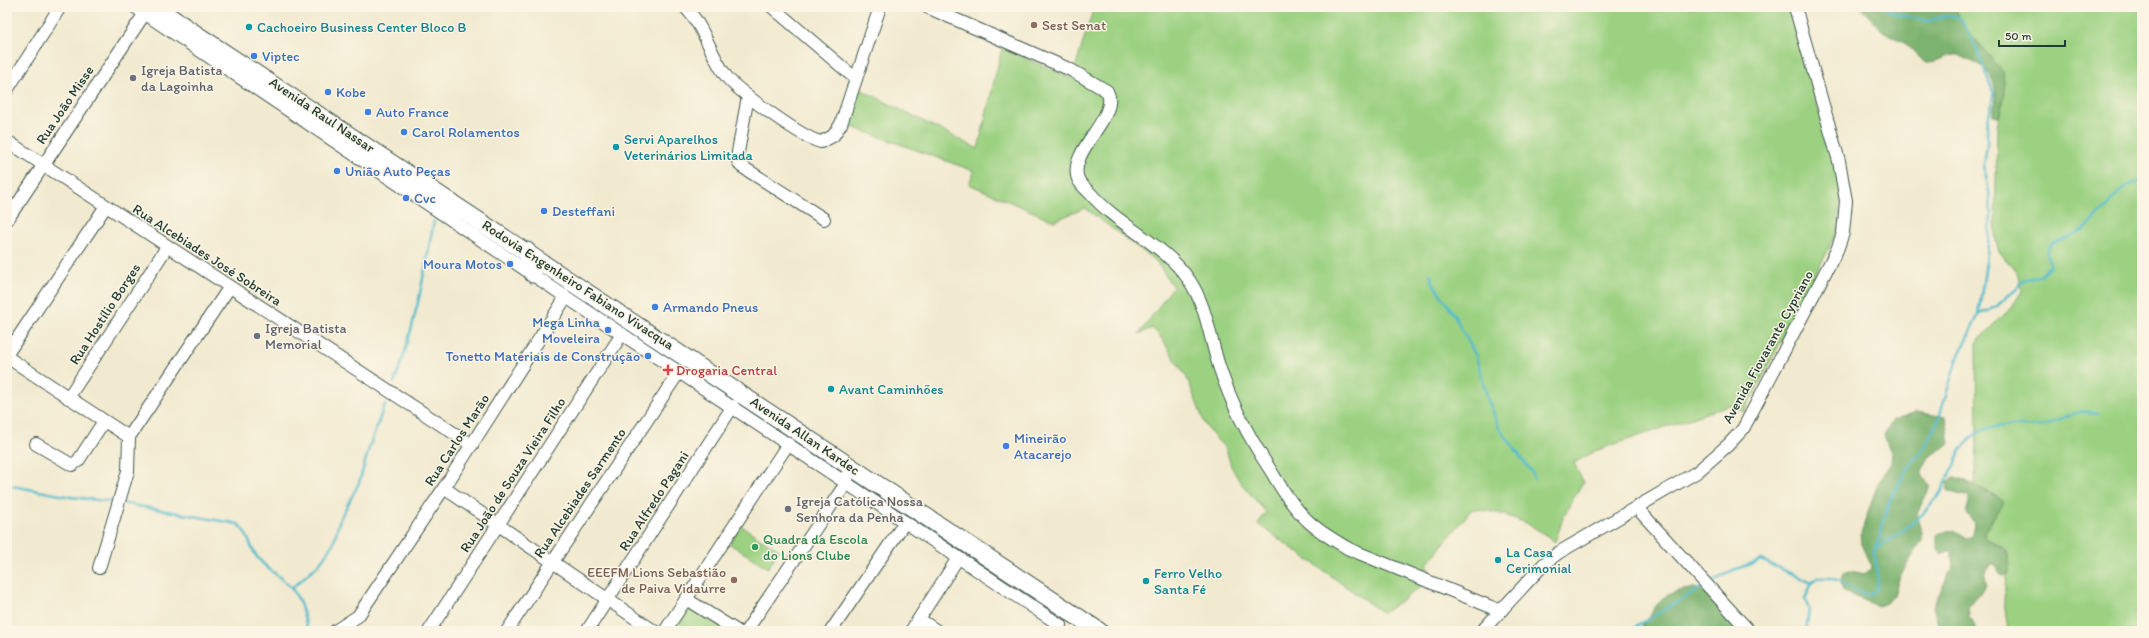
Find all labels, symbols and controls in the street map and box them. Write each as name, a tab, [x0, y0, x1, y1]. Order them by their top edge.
place label: Sest Senat	[1042, 17, 1106, 34]
place label: Cachoeiro Business Center Bloco B	[257, 19, 467, 36]
marker: Sest Senat	[1029, 20, 1039, 30]
marker: Cachoeiro Business Center Bloco B	[244, 22, 254, 32]
scale bar	[1999, 22, 2065, 48]
text: 50 m	[2005, 29, 2031, 43]
place label: Viptec	[262, 48, 300, 65]
marker: Viptec	[249, 51, 259, 61]
street label: Rua João Misse	[32, 62, 98, 148]
place label: Igreja Batista da Lagoinha	[141, 62, 223, 95]
marker: Igreja Batista da Lagoinha	[128, 73, 138, 83]
street label: Avenida Raul Nassar	[266, 73, 378, 157]
place label: Kobe	[336, 84, 366, 101]
marker: Kobe	[323, 87, 333, 97]
place label: Auto France	[376, 104, 449, 121]
marker: Auto France	[363, 107, 373, 117]
place label: Carol Rolamentos	[412, 124, 520, 141]
marker: Carol Rolamentos	[399, 127, 409, 137]
place label: Servi Aparelhos Veterinários Limitada	[624, 131, 754, 164]
marker: Servi Aparelhos Veterinários Limitada	[611, 142, 621, 152]
place label: União Auto Peças	[345, 163, 450, 180]
marker: União Auto Peças	[332, 166, 342, 176]
place label: Cvc	[414, 190, 436, 207]
marker: Cvc	[401, 193, 411, 203]
street label: Rua Alcebiades José Sobreira	[129, 200, 285, 310]
place label: Desteffani	[552, 203, 615, 220]
marker: Desteffani	[539, 206, 549, 216]
street label: Rodovia Engenheiro Fabiano Vivacqua	[479, 216, 678, 354]
place label: Moura Motos	[423, 256, 502, 273]
marker: Moura Motos	[505, 259, 515, 269]
street label: Rua Hostílio Borges	[66, 260, 144, 368]
street label: Avenida Fiovarante Cypriano	[1719, 268, 1817, 426]
place label: Armando Pneus	[663, 299, 758, 316]
marker: Armando Pneus	[650, 302, 660, 312]
place label: Mega Linha Moveleira	[532, 314, 601, 347]
place label: Igreja Batista Memorial	[265, 320, 347, 353]
marker: Mega Linha Moveleira	[603, 325, 613, 335]
marker: Igreja Batista Memorial	[252, 331, 262, 341]
place label: Tonetto Materiais de Construção	[446, 348, 640, 365]
marker: Tonetto Materiais de Construção	[643, 351, 653, 361]
place label: Drogaria Central	[676, 362, 777, 379]
marker: Drogaria Central	[663, 365, 673, 375]
place label: Avant Caminhões	[839, 381, 944, 398]
marker: Avant Caminhões	[826, 384, 836, 394]
street label: Rua Carlos Marão	[421, 391, 493, 489]
street label: Avenida Allan Kardec	[747, 393, 863, 479]
street label: Rua João de Souza Vieira Filho	[456, 394, 570, 556]
street label: Rua Alcebiades Sarmento	[530, 425, 630, 561]
place label: Mineirão Atacarejo	[1014, 430, 1072, 463]
marker: Mineirão Atacarejo	[1001, 441, 1011, 451]
street label: Rua Alfredo Pagani	[615, 448, 693, 554]
place label: Igreja Católica Nossa Senhora da Penha	[796, 493, 924, 526]
marker: Igreja Católica Nossa Senhora da Penha	[783, 504, 793, 514]
place label: Quadra da Escola do Lions Clube	[763, 531, 869, 564]
marker: Quadra da Escola do Lions Clube	[750, 542, 760, 552]
place label: La Casa Cerimonial	[1506, 544, 1572, 577]
marker: La Casa Cerimonial	[1493, 555, 1503, 565]
place label: EEEFM Lions Sebastião de Paiva Vidaurre	[587, 564, 726, 597]
place label: Ferro Velho Santa Fé	[1154, 565, 1222, 598]
marker: EEEFM Lions Sebastião de Paiva Vidaurre	[729, 575, 739, 585]
marker: Ferro Velho Santa Fé	[1141, 576, 1151, 586]

